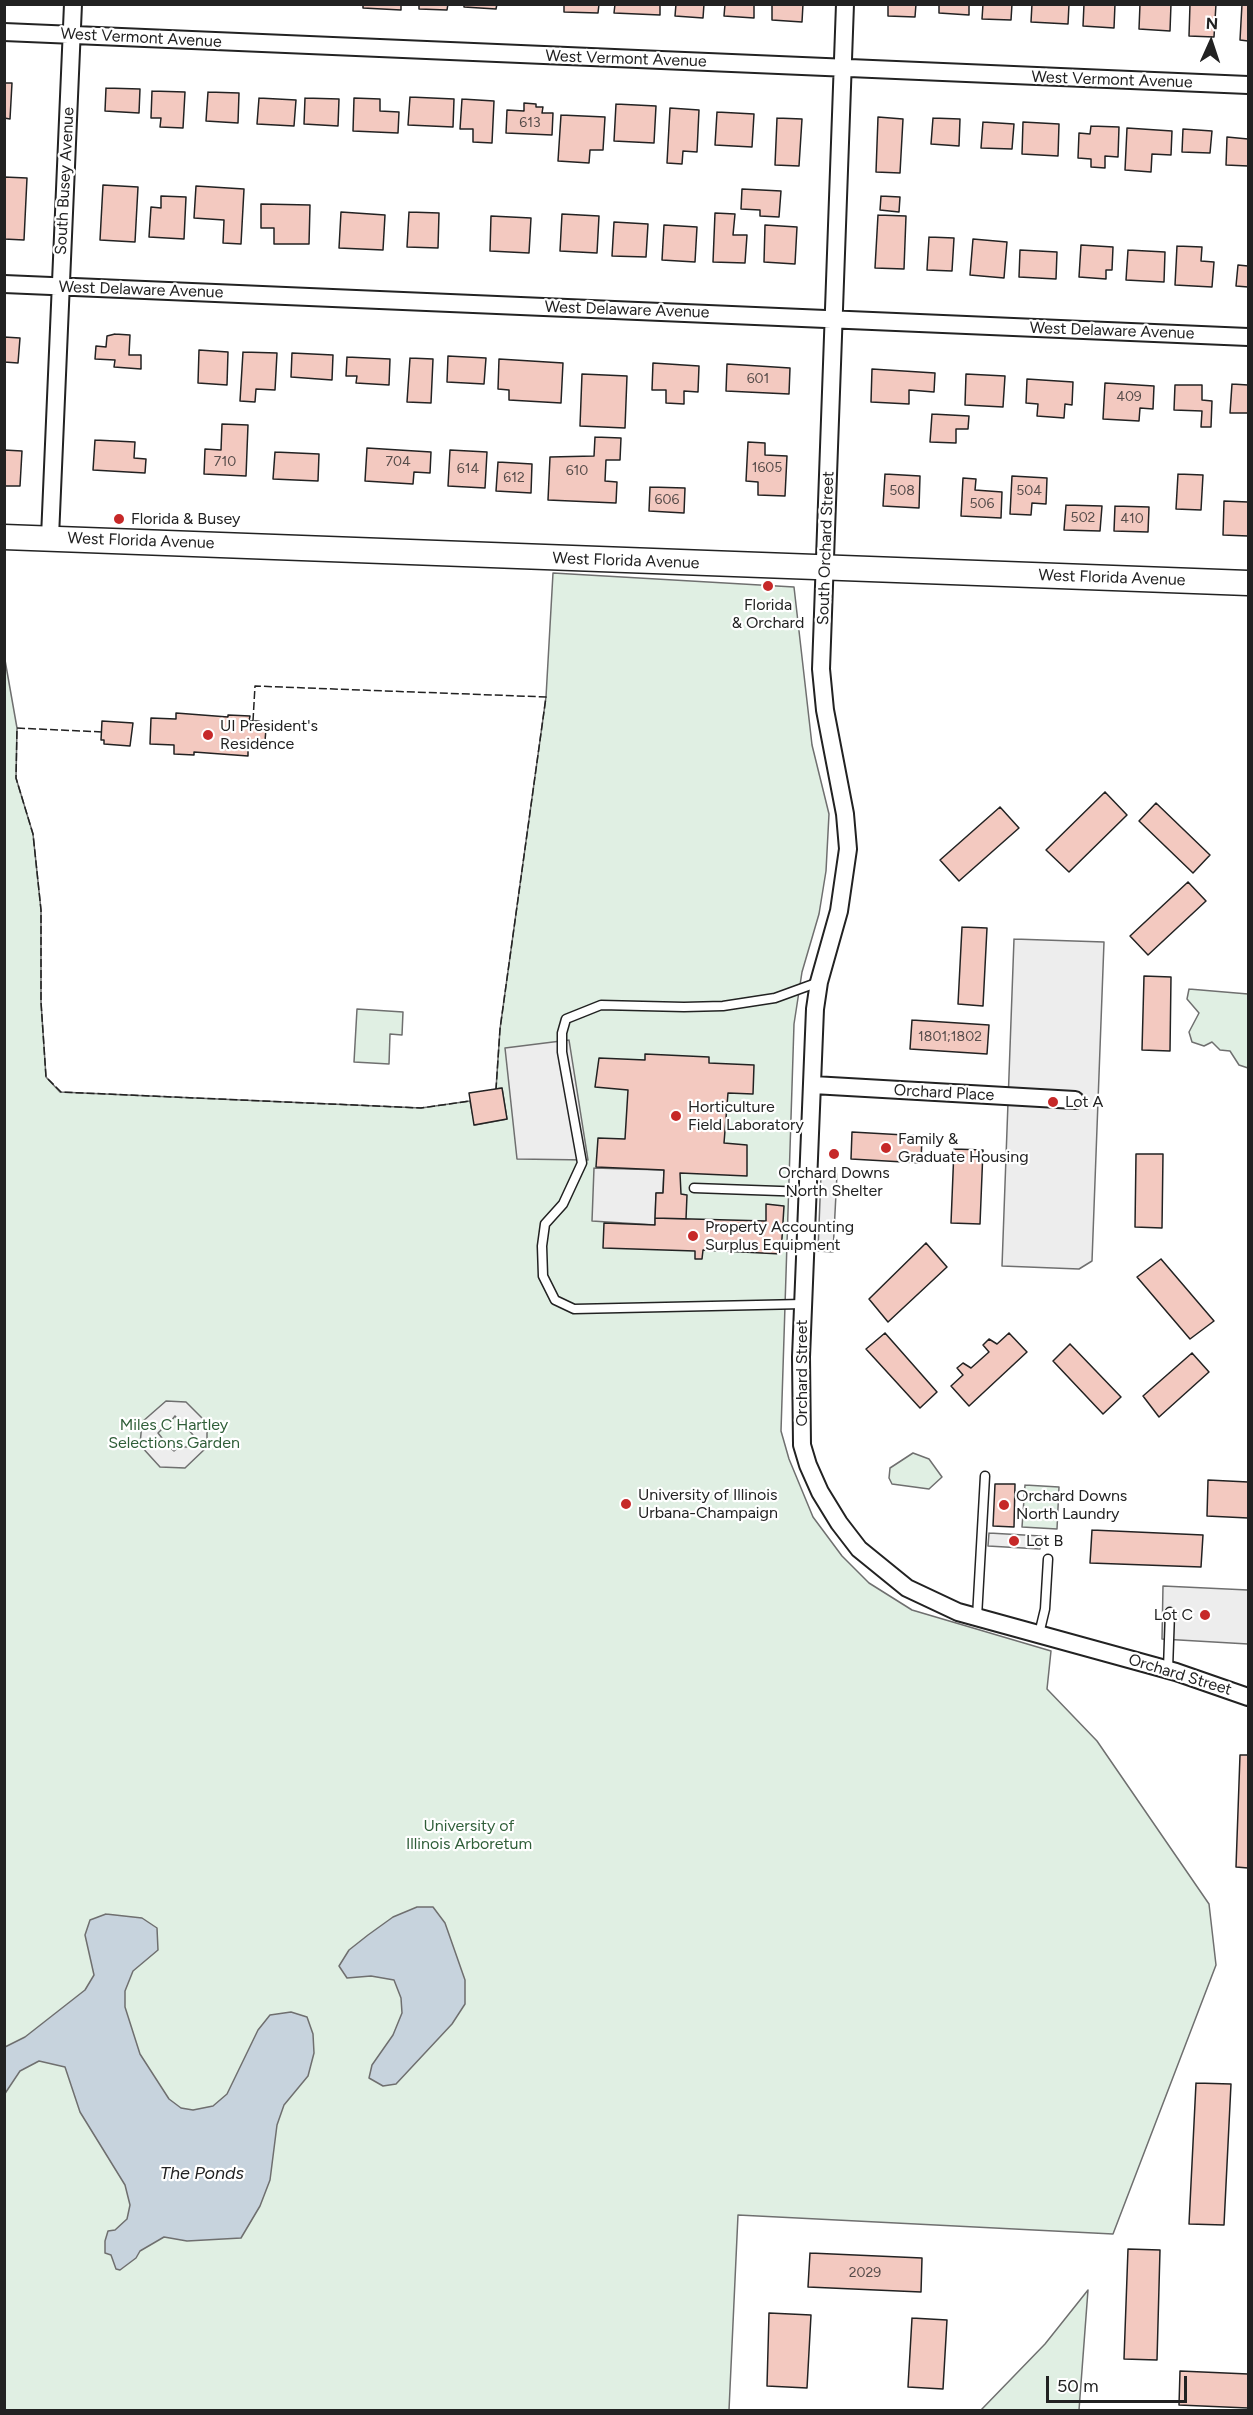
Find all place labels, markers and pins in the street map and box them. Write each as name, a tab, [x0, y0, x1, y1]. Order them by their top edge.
place label: Florida & Busey	[131, 509, 240, 529]
marker: Florida & Busey	[112, 512, 126, 526]
marker: Florida & Orchard	[761, 579, 775, 593]
place label: Florida & Orchard	[732, 595, 804, 633]
place label: UI President's Residence	[220, 716, 318, 754]
marker: UI President's Residence	[201, 728, 215, 742]
place label: Lot A	[1065, 1092, 1103, 1112]
marker: Lot A	[1046, 1095, 1060, 1109]
place label: Horticulture Field Laboratory	[688, 1097, 804, 1135]
marker: Horticulture Field Laboratory	[669, 1109, 683, 1123]
place label: Family & Graduate Housing	[898, 1129, 1029, 1167]
marker: Family & Graduate Housing	[879, 1141, 893, 1155]
marker: Orchard Downs North Shelter	[827, 1147, 841, 1161]
place label: Orchard Downs North Shelter	[778, 1163, 890, 1201]
place label: Property Accounting Surplus Equipment	[705, 1217, 854, 1255]
marker: Property Accounting Surplus Equipment	[686, 1229, 700, 1243]
place label: University of Illinois Urbana-Champaign	[638, 1485, 778, 1523]
place label: Orchard Downs North Laundry	[1016, 1486, 1127, 1524]
marker: University of Illinois Urbana-Champaign	[619, 1497, 633, 1511]
marker: Orchard Downs North Laundry	[997, 1498, 1011, 1512]
place label: Lot B	[1026, 1531, 1063, 1551]
marker: Lot B	[1007, 1534, 1021, 1548]
place label: Lot C	[1154, 1605, 1193, 1625]
marker: Lot C	[1198, 1608, 1212, 1622]

